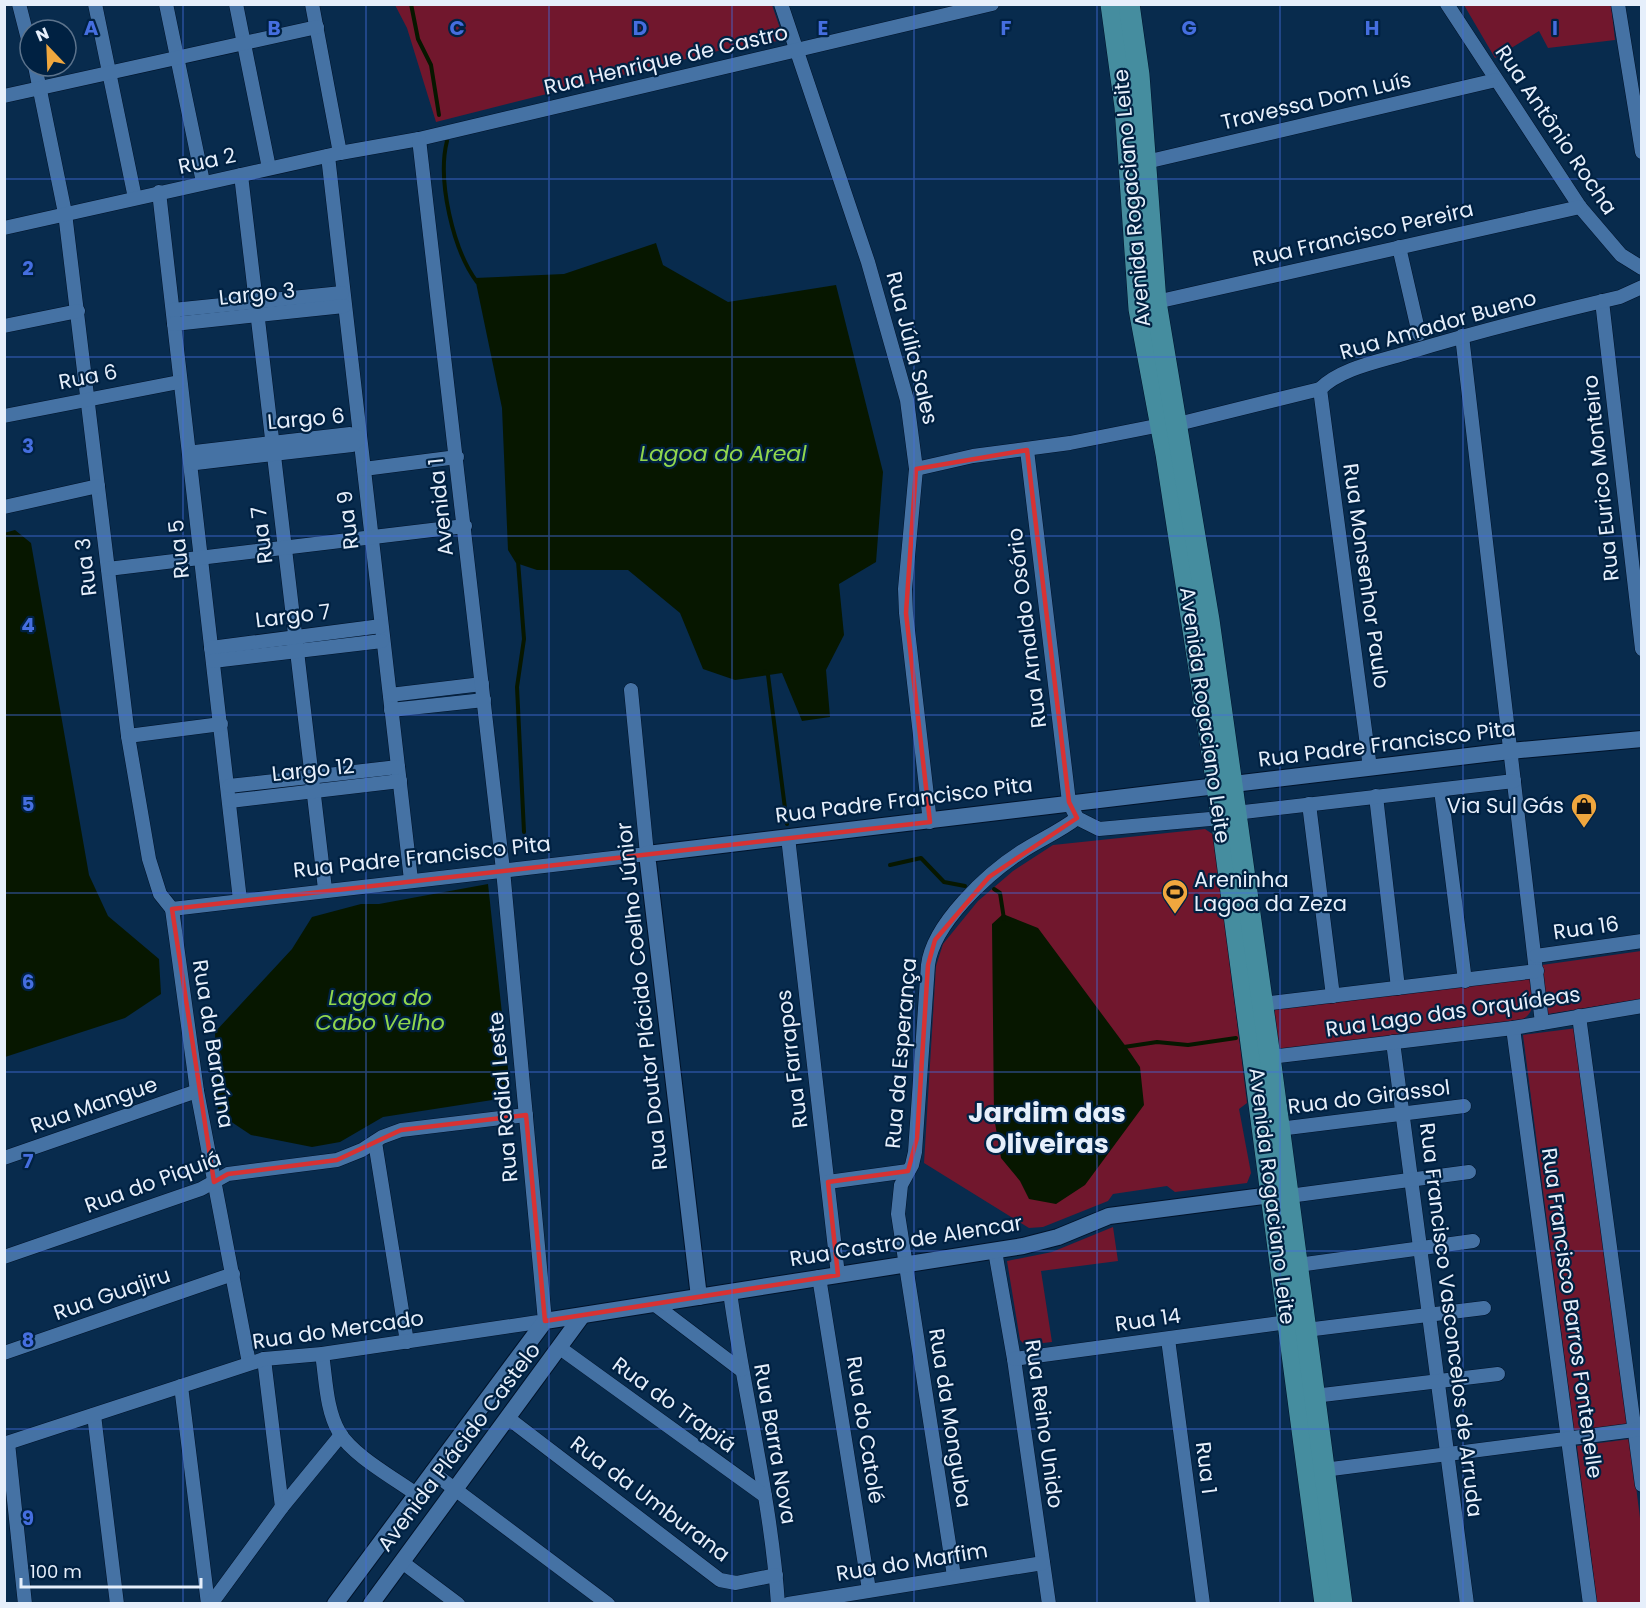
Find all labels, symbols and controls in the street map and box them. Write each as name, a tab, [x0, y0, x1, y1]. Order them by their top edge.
text: A	[84, 14, 99, 42]
text: B	[267, 14, 281, 42]
text: C	[449, 14, 465, 42]
text: D	[633, 14, 647, 42]
text: E	[818, 14, 828, 42]
text: F	[1001, 14, 1012, 42]
text: G	[1181, 14, 1197, 42]
text: H	[1365, 14, 1379, 42]
text: I	[1552, 14, 1558, 42]
street label: Rua Henrique de Castro	[541, 17, 791, 102]
north arrow	[18, 18, 78, 78]
text: N	[32, 22, 52, 48]
street label: Rua Antônio Rocha	[1489, 39, 1624, 220]
street label: Travessa Dom Luís	[1218, 65, 1414, 136]
street label: Avenida Rogaciano Leite	[1106, 68, 1157, 328]
street label: Rua 2	[175, 140, 238, 181]
street label: Rua Francisco Pereira	[1250, 194, 1476, 273]
text: 2	[22, 254, 34, 282]
street label: Rua Júlia Sales	[879, 268, 945, 427]
street label: Largo 3	[217, 275, 297, 312]
street label: Rua Amador Bueno	[1336, 283, 1540, 366]
street label: Rua 6	[56, 357, 120, 396]
street label: Rua Eurico Monteiro	[1575, 374, 1626, 583]
street label: Largo 6	[266, 401, 346, 436]
text: 3	[22, 432, 34, 460]
water label: Lagoa do Areal	[639, 438, 807, 469]
street label: Avenida 1	[421, 457, 460, 557]
street label: Rua Monsenhor Paulo	[1336, 461, 1397, 690]
street label: Rua 9	[330, 489, 366, 551]
street label: Rua 7	[244, 505, 279, 565]
street label: Rua 5	[161, 518, 196, 580]
street label: Rua Arnaldo Osório	[1000, 526, 1053, 730]
street label: Rua 3	[68, 536, 103, 598]
street label: Avenida Rogaciano Leite	[1173, 585, 1238, 845]
street label: Largo 7	[254, 596, 332, 635]
text: 4	[21, 611, 35, 639]
street label: Rua Padre Francisco Pita	[1257, 713, 1517, 774]
street label: Largo 12	[270, 751, 356, 788]
street label: Rua Padre Francisco Pita	[774, 769, 1034, 830]
text: 5	[22, 790, 35, 818]
place label: Via Sul Gás	[1447, 791, 1564, 820]
shop icon: Via Sul Gás	[1569, 791, 1599, 829]
street label: Rua Doutor Plácido Coelho Júnior	[609, 820, 674, 1171]
street label: Rua Padre Francisco Pita	[292, 829, 552, 884]
place label: Areninha Lagoa da Zeza	[1194, 865, 1347, 918]
sports icon: Areninha Lagoa da Zeza	[1160, 877, 1190, 915]
street label: Rua 16	[1551, 909, 1621, 946]
street label: Rua da Esperança	[878, 956, 923, 1150]
street label: Rua da Baraúna	[186, 958, 241, 1130]
text: 6	[22, 968, 34, 996]
street label: Rua Lago das Orquídeas	[1324, 979, 1582, 1044]
water label: Lagoa do Cabo Velho	[315, 982, 445, 1038]
street label: Rua Farrapos	[769, 988, 814, 1130]
street label: Rua Radial Leste	[481, 1011, 524, 1183]
street label: Avenida Rogaciano Leite	[1242, 1066, 1303, 1326]
street label: Rua Mangue	[27, 1069, 161, 1140]
street label: Rua do Girassol	[1286, 1072, 1452, 1121]
district label: Jardim das Oliveiras	[968, 1094, 1126, 1162]
street label: Rua Francisco Vasconcelos de Arruda	[1413, 1121, 1490, 1519]
street label: Rua do Piquiá	[80, 1143, 225, 1220]
street label: Rua Francisco Barros Fontenelle	[1535, 1146, 1610, 1480]
text: 7	[23, 1147, 34, 1175]
street label: Rua Castro de Alencar	[787, 1208, 1025, 1273]
street label: Rua Guajiru	[50, 1260, 174, 1327]
street label: Rua 14	[1113, 1301, 1183, 1338]
street label: Rua do Mercado	[250, 1303, 425, 1356]
text: 8	[22, 1326, 34, 1354]
street label: Rua da Monguba	[922, 1326, 979, 1510]
street label: Avenida Plácido Castelo	[370, 1336, 547, 1557]
street label: Rua Reino Unido	[1018, 1338, 1071, 1510]
street label: Rua do Trapiá	[607, 1350, 742, 1459]
street label: Rua do Catolé	[840, 1354, 891, 1506]
street label: Rua Barra Nova	[747, 1361, 804, 1527]
street label: Rua da Umburana	[564, 1429, 736, 1568]
street label: Rua 1	[1189, 1440, 1224, 1496]
text: 9	[22, 1504, 34, 1532]
street label: Rua do Marfim	[834, 1535, 990, 1588]
scale bar	[21, 1551, 201, 1589]
text: 100 m	[30, 1559, 82, 1584]

